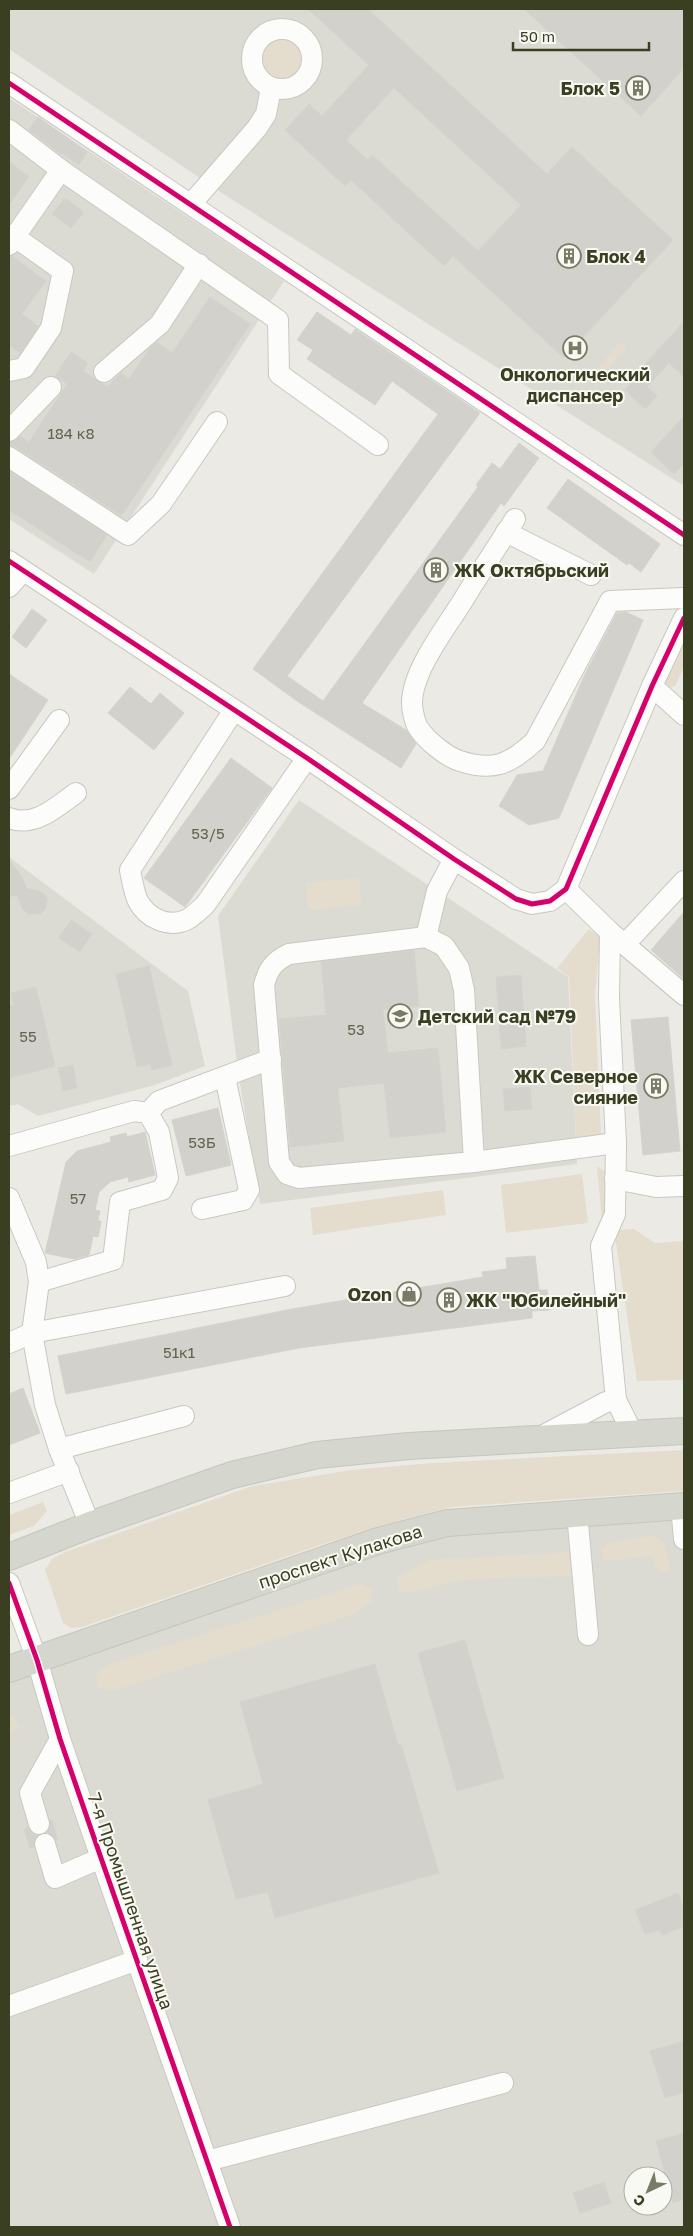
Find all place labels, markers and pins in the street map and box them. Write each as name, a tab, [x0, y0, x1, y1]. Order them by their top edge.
building icon: Блок 5	[625, 75, 651, 101]
place label: Блок 5	[560, 77, 620, 99]
building icon: Блок 4	[556, 243, 582, 269]
place label: Блок 4	[586, 245, 646, 267]
hospital icon: Онкологический диспансер	[562, 335, 588, 361]
place label: Онкологический диспансер	[500, 363, 650, 406]
building icon: ЖК Октябрьский	[423, 557, 449, 583]
place label: ЖК Октябрьский	[454, 559, 609, 581]
school or university icon: Детский сад №79	[387, 1003, 413, 1029]
place label: Детский сад №79	[418, 1005, 576, 1027]
place label: ЖК Северное сияние	[514, 1065, 638, 1108]
building icon: ЖК Северное сияние	[643, 1073, 669, 1099]
shop icon: Ozon	[396, 1281, 422, 1307]
place label: Ozon	[348, 1283, 392, 1305]
building icon: ЖК "Юбилейный"	[436, 1287, 462, 1313]
place label: ЖК "Юбилейный"	[466, 1289, 626, 1311]

